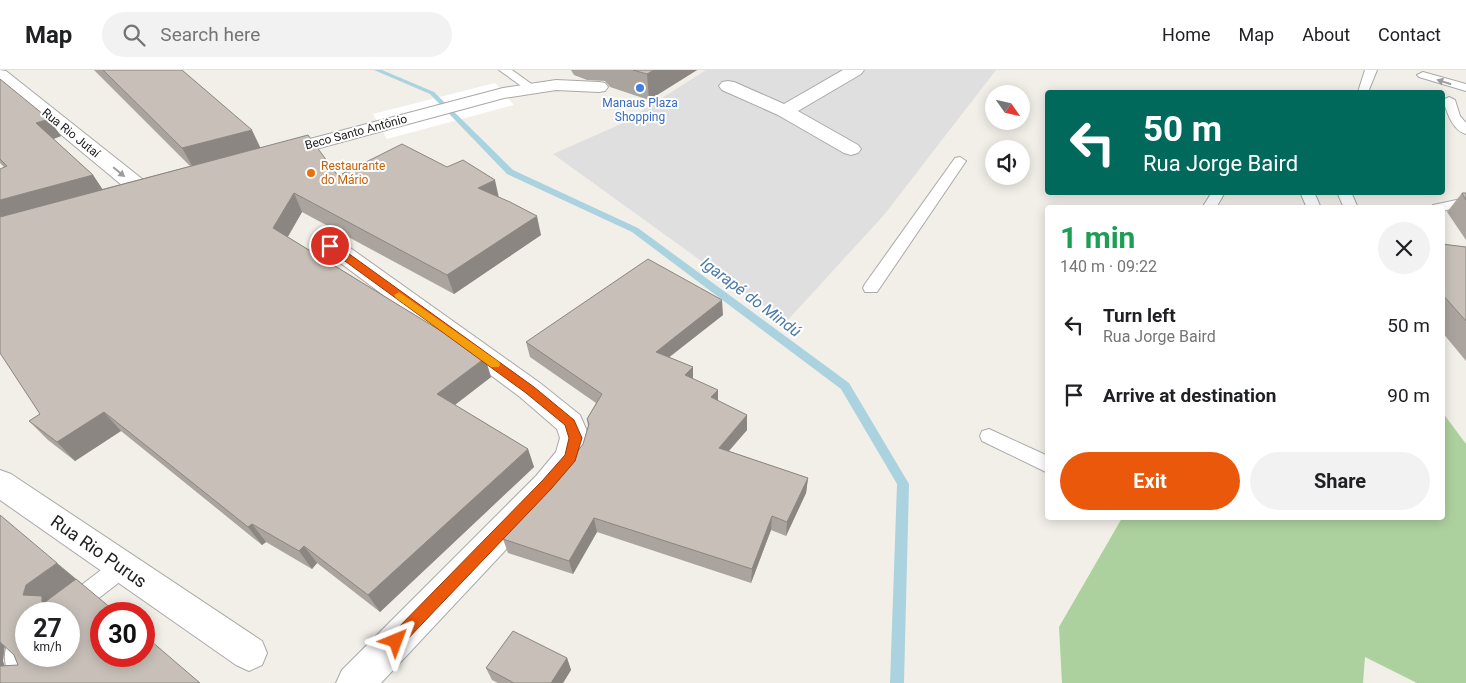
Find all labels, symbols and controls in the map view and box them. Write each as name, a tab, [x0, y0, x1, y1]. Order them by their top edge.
search box	[102, 12, 452, 57]
text: Map	[25, 21, 72, 49]
icon: search	[120, 21, 148, 49]
text: Search here	[160, 23, 260, 46]
text: Home	[1162, 24, 1211, 45]
text: Map	[1239, 24, 1274, 45]
text: About	[1302, 24, 1350, 45]
text: Contact	[1378, 24, 1441, 45]
one-way arrow	[1437, 78, 1452, 86]
marker: Manaus Plaza Shopping	[634, 82, 646, 94]
north arrow	[985, 85, 1030, 130]
map controls	[985, 85, 1030, 185]
place label: Manaus Plaza Shopping	[602, 96, 678, 124]
street label: Rua Rio Jutaí	[39, 105, 104, 161]
text: 50 m	[1143, 109, 1222, 150]
icon: left	[1060, 110, 1125, 175]
street label: Beco Santo Antônio	[303, 112, 409, 152]
button: sound	[985, 140, 1030, 185]
text: Rua Jorge Baird	[1143, 151, 1298, 176]
place label: Restaurante do Mário	[321, 159, 385, 187]
one-way arrow	[112, 166, 125, 177]
marker: Restaurante do Mário	[305, 167, 317, 179]
text: 1 min	[1060, 220, 1135, 255]
button: close	[1378, 222, 1430, 274]
pin	[309, 225, 351, 267]
icon: arrive	[316, 232, 344, 260]
water label: Igarapé do Mindú	[697, 253, 805, 341]
text: 140 m · 09:22	[1060, 257, 1157, 276]
text: Turn left	[1103, 304, 1176, 327]
icon: left	[1060, 311, 1088, 339]
text: 50 m	[1387, 314, 1430, 337]
text: Rua Jorge Baird	[1103, 327, 1216, 346]
icon: arrive	[1060, 381, 1088, 409]
text: Arrive at destination	[1103, 384, 1276, 407]
text: 90 m	[1387, 384, 1430, 407]
button: Exit	[1060, 452, 1240, 510]
button: Share	[1250, 452, 1430, 510]
street label: Rua Rio Purus	[47, 510, 151, 592]
speed limit sign: 30	[90, 602, 155, 667]
text: 27	[33, 614, 62, 643]
position arrow	[369, 614, 421, 666]
text: km/h	[33, 640, 62, 654]

